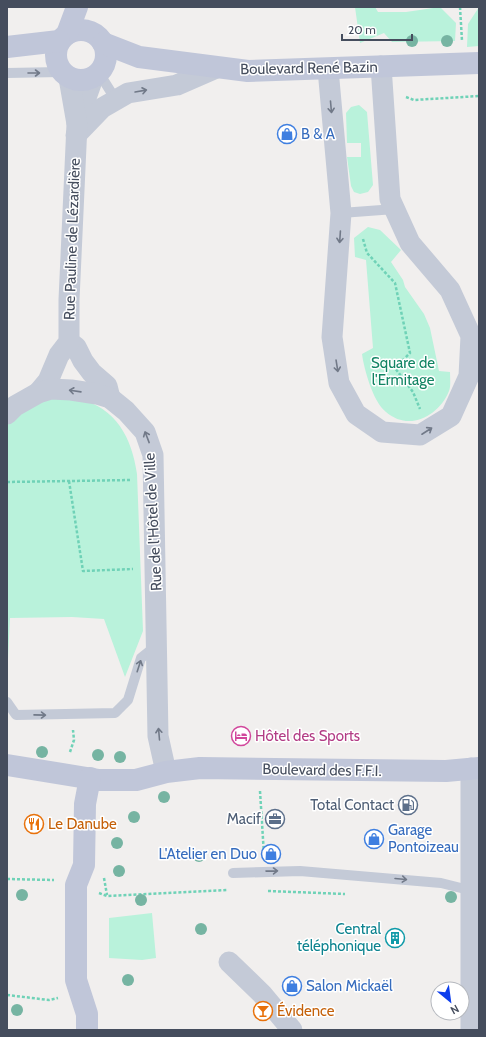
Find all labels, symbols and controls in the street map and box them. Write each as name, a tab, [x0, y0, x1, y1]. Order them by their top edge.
scale bar	[342, 16, 412, 42]
text: 20 m	[348, 22, 376, 37]
street label: Boulevard René Bazin	[240, 58, 378, 78]
one-way arrow	[27, 69, 40, 77]
one-way arrow	[134, 87, 147, 95]
one-way arrow	[328, 100, 335, 113]
shop icon: B & A	[276, 123, 298, 145]
place label: B & A	[301, 125, 336, 143]
street label: Rue Pauline de Lézardière	[60, 157, 84, 320]
one-way arrow	[336, 230, 343, 243]
park label: Square de l'Ermitage	[371, 354, 435, 389]
one-way arrow	[333, 359, 341, 372]
one-way arrow	[68, 387, 81, 395]
one-way arrow	[421, 427, 432, 435]
one-way arrow	[142, 432, 150, 444]
street label: Rue de l'Hôtel de Ville	[140, 452, 166, 592]
one-way arrow	[136, 659, 143, 672]
one-way arrow	[33, 711, 46, 719]
hotel icon: Hôtel des Sports	[230, 725, 252, 747]
place label: Hôtel des Sports	[255, 727, 360, 745]
one-way arrow	[155, 728, 162, 741]
street label: Boulevard des F.F.I.	[262, 760, 382, 780]
fuel station icon: Total Contact	[397, 794, 419, 816]
place label: Total Contact	[310, 796, 394, 814]
office icon: Macif	[264, 808, 286, 830]
place label: Macif	[227, 810, 261, 828]
restaurant icon: Le Danube	[23, 813, 45, 835]
place label: Le Danube	[48, 815, 117, 833]
place label: Garage Pontoizeau	[388, 821, 459, 856]
shop icon: Garage Pontoizeau	[363, 828, 385, 850]
shop icon: L'Atelier en Duo	[260, 843, 282, 865]
place label: L'Atelier en Duo	[159, 845, 257, 863]
one-way arrow	[265, 867, 278, 875]
one-way arrow	[395, 876, 408, 883]
place label: Central téléphonique	[297, 920, 381, 955]
building icon: Central téléphonique	[384, 927, 406, 949]
shop icon: Salon Mickaël	[281, 975, 303, 997]
place label: Salon Mickaël	[306, 977, 393, 995]
north arrow	[430, 981, 470, 1021]
bar icon: Évidence	[252, 1000, 274, 1022]
place label: Évidence	[277, 1001, 335, 1020]
text: N	[448, 1002, 462, 1018]

